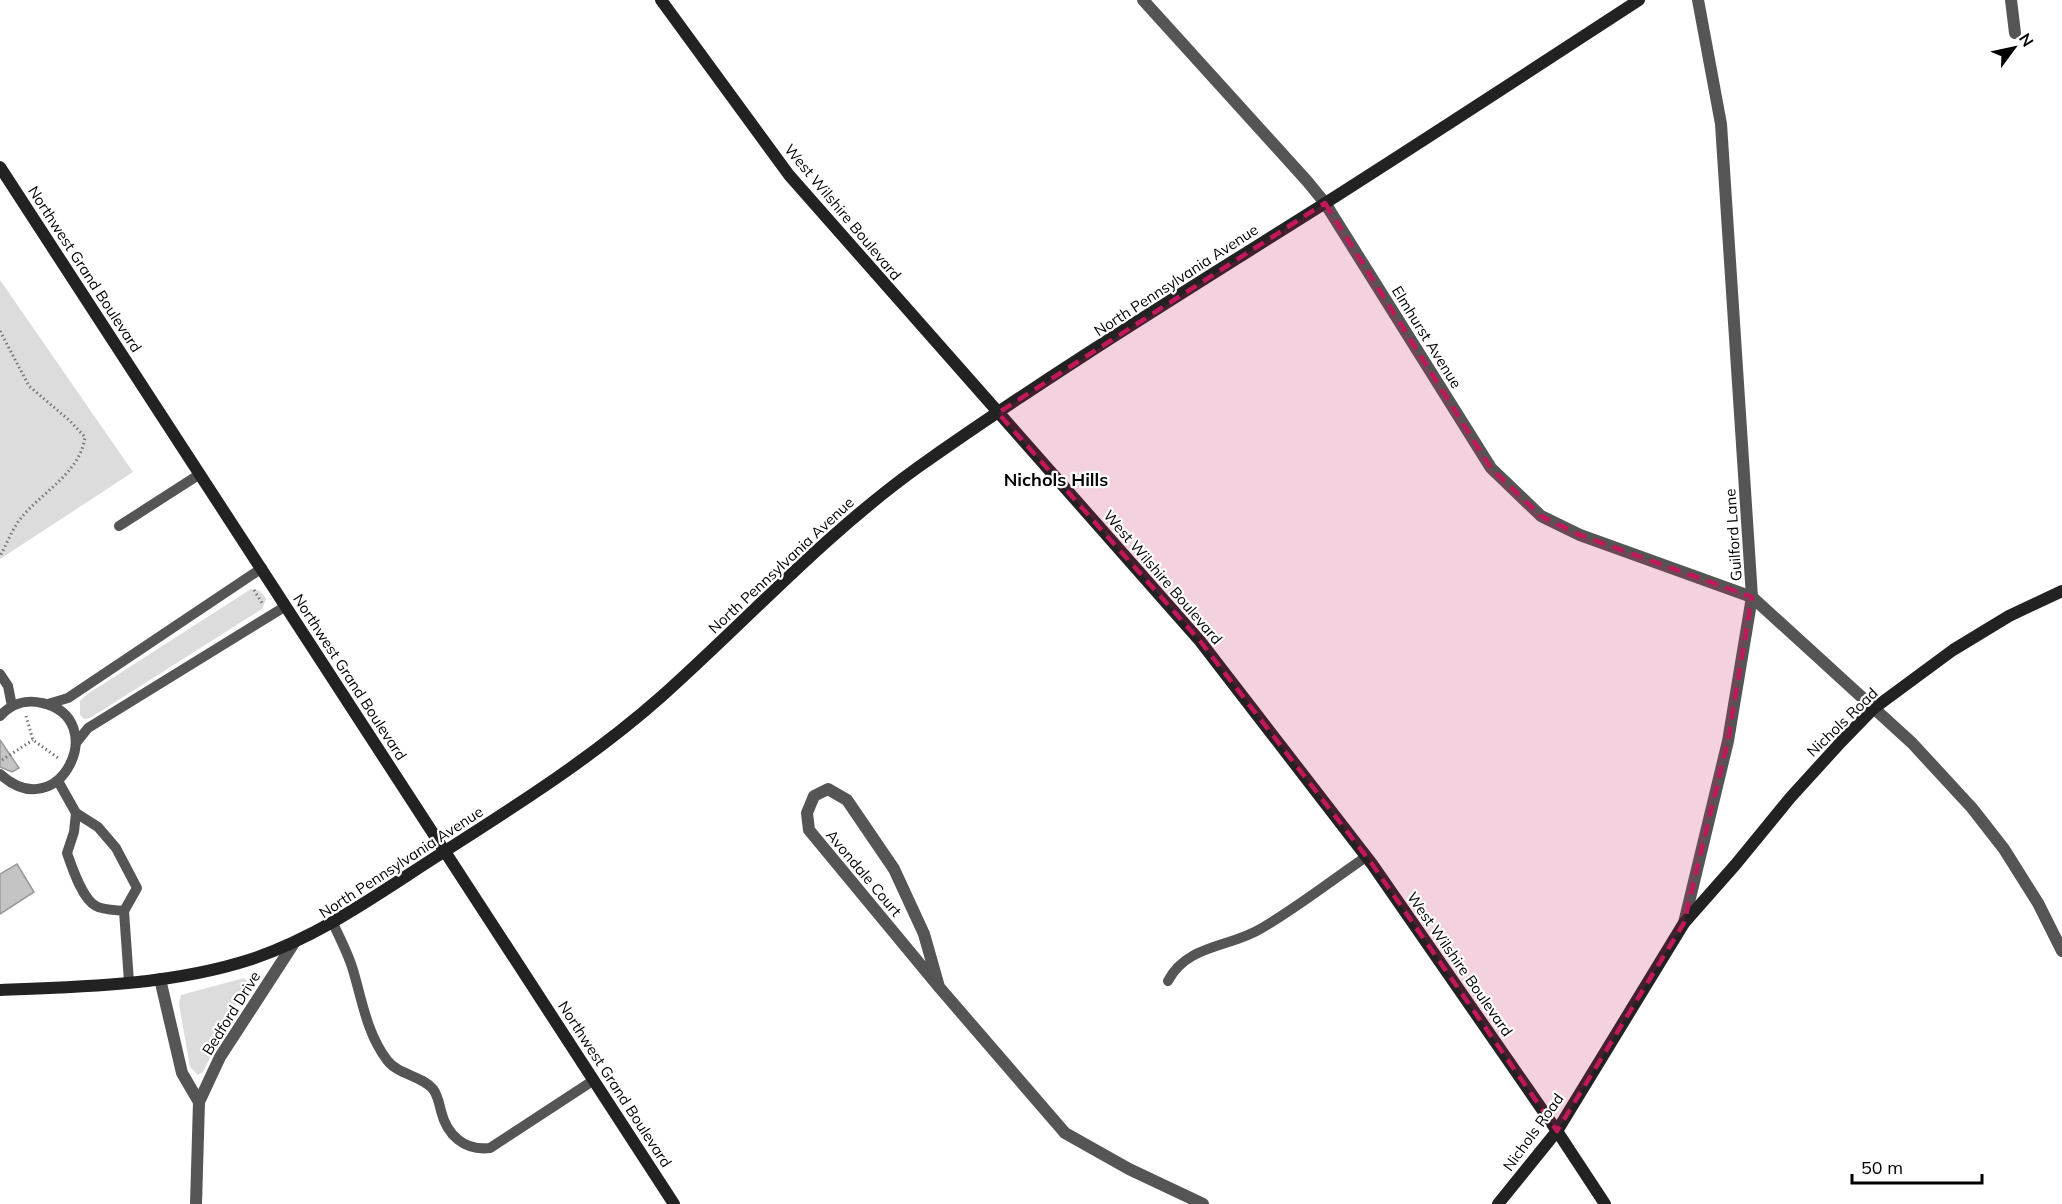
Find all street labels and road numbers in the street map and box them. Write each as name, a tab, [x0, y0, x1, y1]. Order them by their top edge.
street label: West Wilshire Boulevard	[781, 140, 905, 284]
street label: Northwest Grand Boulevard	[24, 182, 146, 356]
street label: North Pennsylvania Avenue	[1090, 220, 1262, 340]
street label: Elmhurst Avenue	[1388, 282, 1466, 392]
street label: Guilford Lane	[1720, 488, 1746, 582]
street label: North Pennsylvania Avenue	[704, 493, 858, 637]
street label: West Wilshire Boulevard	[1099, 506, 1227, 648]
street label: Northwest Grand Boulevard	[289, 590, 411, 764]
street label: Nichols Road	[1803, 683, 1881, 761]
street label: North Pennsylvania Avenue	[315, 802, 487, 922]
street label: Avondale Court	[822, 826, 906, 920]
street label: West Wilshire Boulevard	[1403, 888, 1517, 1040]
street label: Bedford Drive	[198, 968, 264, 1058]
street label: Northwest Grand Boulevard	[554, 997, 676, 1171]
street label: Nichols Road	[1498, 1089, 1568, 1175]

